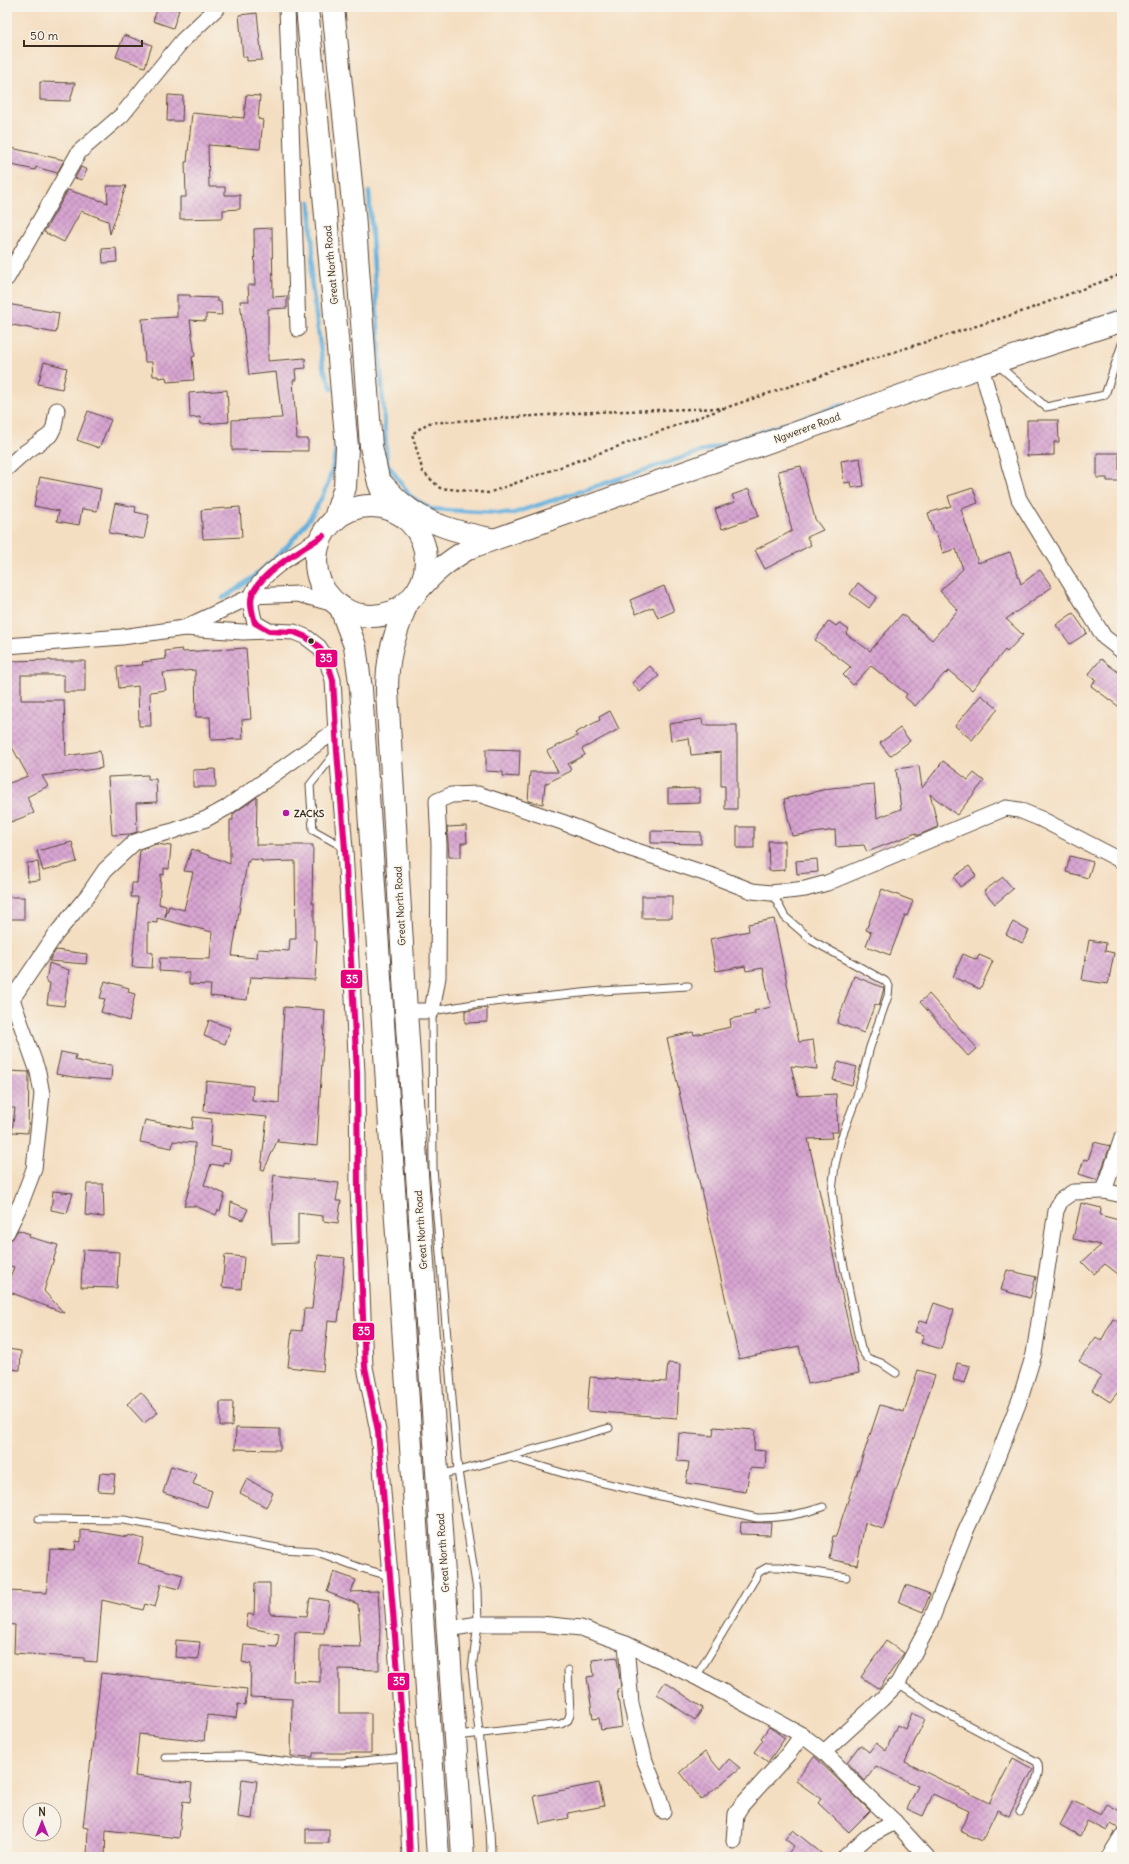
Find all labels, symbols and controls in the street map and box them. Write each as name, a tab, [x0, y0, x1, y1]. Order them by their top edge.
scale bar	[24, 22, 142, 48]
text: 50 m	[30, 28, 59, 43]
street label: Great North Road	[321, 225, 341, 305]
street label: Ngwerere Road	[772, 410, 842, 446]
unlabelled marker	[306, 636, 316, 646]
line badge: 35	[315, 649, 338, 668]
text: 35	[320, 651, 332, 665]
place label: ZACKS	[294, 807, 325, 820]
marker: ZACKS	[281, 808, 291, 818]
street label: Great North Road	[391, 866, 409, 946]
line badge: 35	[340, 969, 363, 989]
text: 35	[346, 972, 358, 986]
street label: Great North Road	[412, 1190, 430, 1270]
line badge: 35	[352, 1322, 375, 1341]
text: 35	[358, 1324, 370, 1338]
street label: Great North Road	[434, 1513, 452, 1593]
line badge: 35	[387, 1672, 410, 1691]
text: 35	[393, 1674, 405, 1688]
north arrow	[22, 1802, 62, 1842]
text: N	[38, 1805, 46, 1819]

